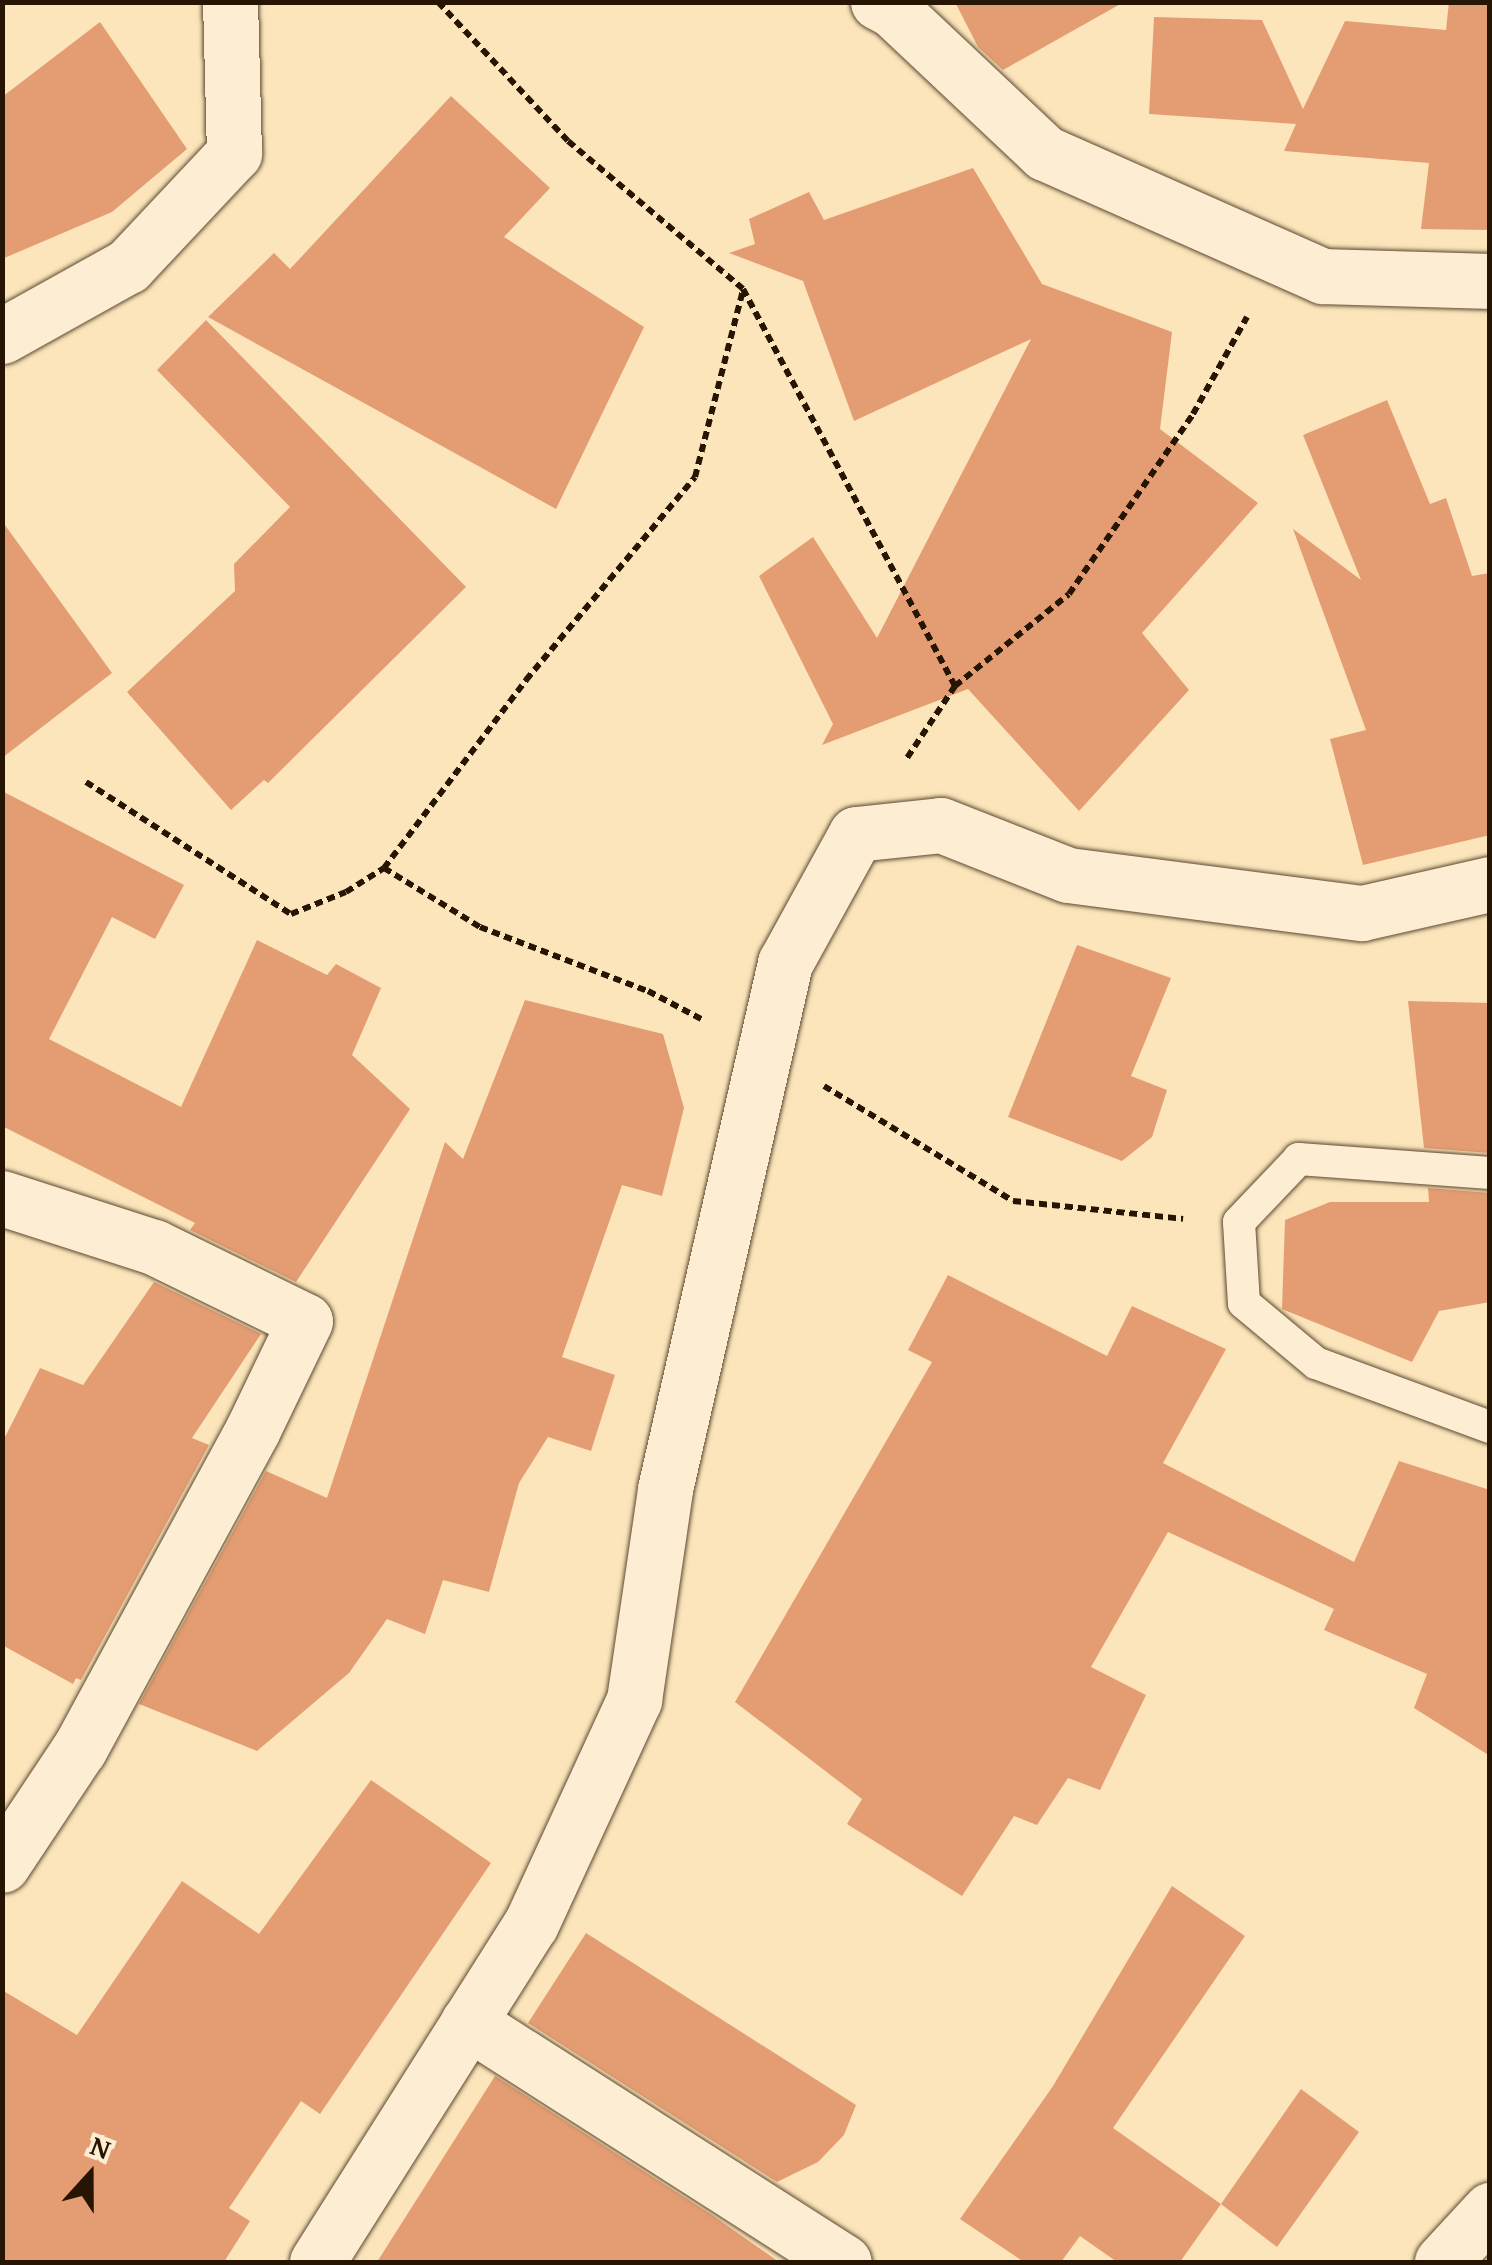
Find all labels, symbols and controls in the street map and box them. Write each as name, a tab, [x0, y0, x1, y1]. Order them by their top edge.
text: N	[85, 2124, 117, 2169]
north arrow	[40, 2125, 140, 2225]

